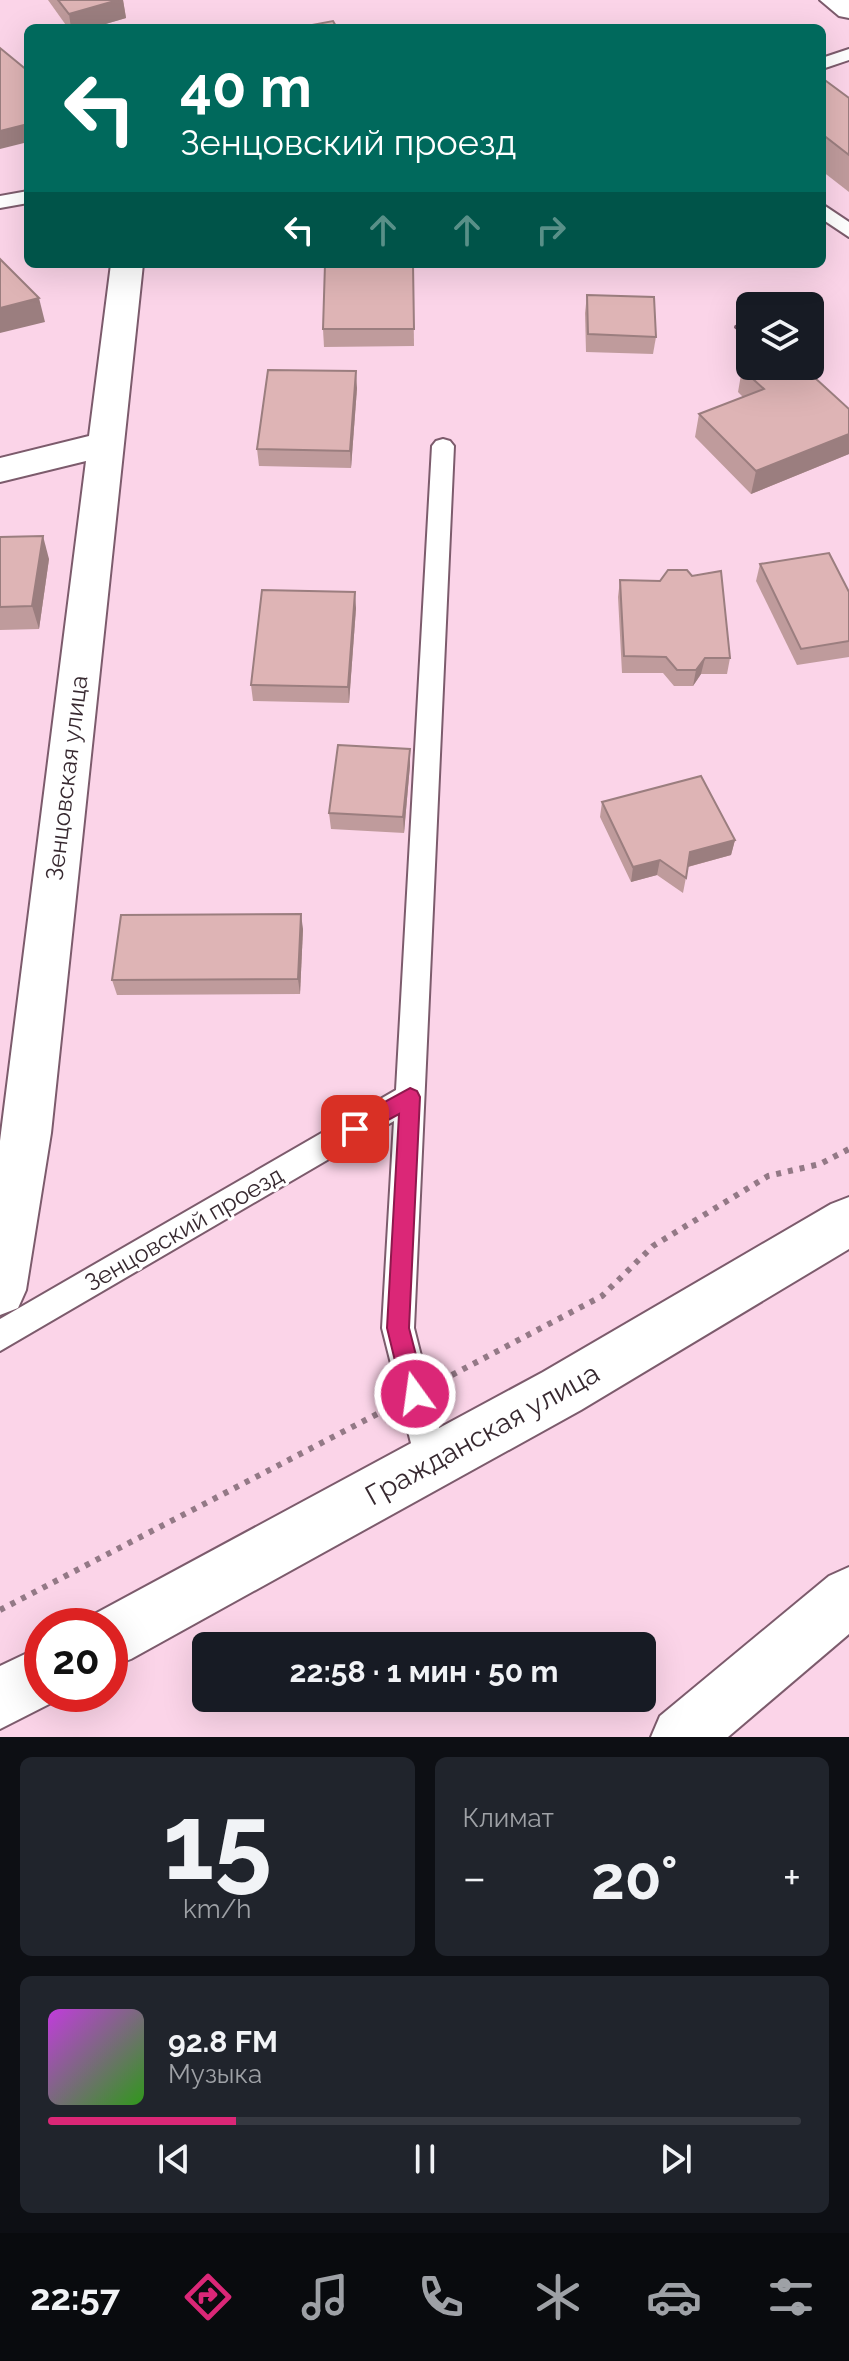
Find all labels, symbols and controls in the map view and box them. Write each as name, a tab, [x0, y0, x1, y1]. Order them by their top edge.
text: 40 m	[180, 54, 312, 120]
icon: left	[48, 56, 152, 160]
text: Зенцовский проезд	[180, 121, 516, 163]
icon: left	[277, 208, 321, 252]
icon: ahead	[361, 208, 405, 252]
icon: ahead	[445, 208, 489, 252]
icon: right	[529, 208, 573, 252]
map controls	[736, 292, 824, 380]
button: layers	[736, 292, 824, 380]
street label: Зенцовская улица	[40, 674, 93, 882]
pin	[321, 1095, 389, 1163]
icon: arrive	[333, 1107, 377, 1151]
street label: Зенцовский проезд	[79, 1160, 288, 1297]
position arrow	[373, 1352, 457, 1436]
street label: Гражданская улица	[360, 1356, 605, 1512]
speed limit sign: 20	[24, 1608, 128, 1712]
text: 22:58 · 1 мин · 50 m	[290, 1654, 558, 1689]
text: 15	[163, 1781, 272, 1903]
text: Климат	[463, 1803, 554, 1833]
text: 20°	[591, 1843, 678, 1913]
text: −	[463, 1852, 486, 1903]
text: +	[783, 1852, 801, 1903]
text: km/h	[183, 1894, 252, 1924]
text: 92.8 FM	[168, 2024, 278, 2059]
text: Музыка	[168, 2059, 262, 2089]
icon: previous	[152, 2137, 196, 2181]
icon: pause	[403, 2137, 447, 2181]
icon: next	[654, 2137, 698, 2181]
icon: directions	[180, 2269, 236, 2325]
icon: music	[297, 2269, 353, 2325]
icon: phone	[413, 2269, 469, 2325]
icon: climate	[530, 2269, 586, 2325]
icon: car	[646, 2269, 702, 2325]
icon: filters	[763, 2269, 819, 2325]
text: 22:57	[30, 2276, 120, 2318]

